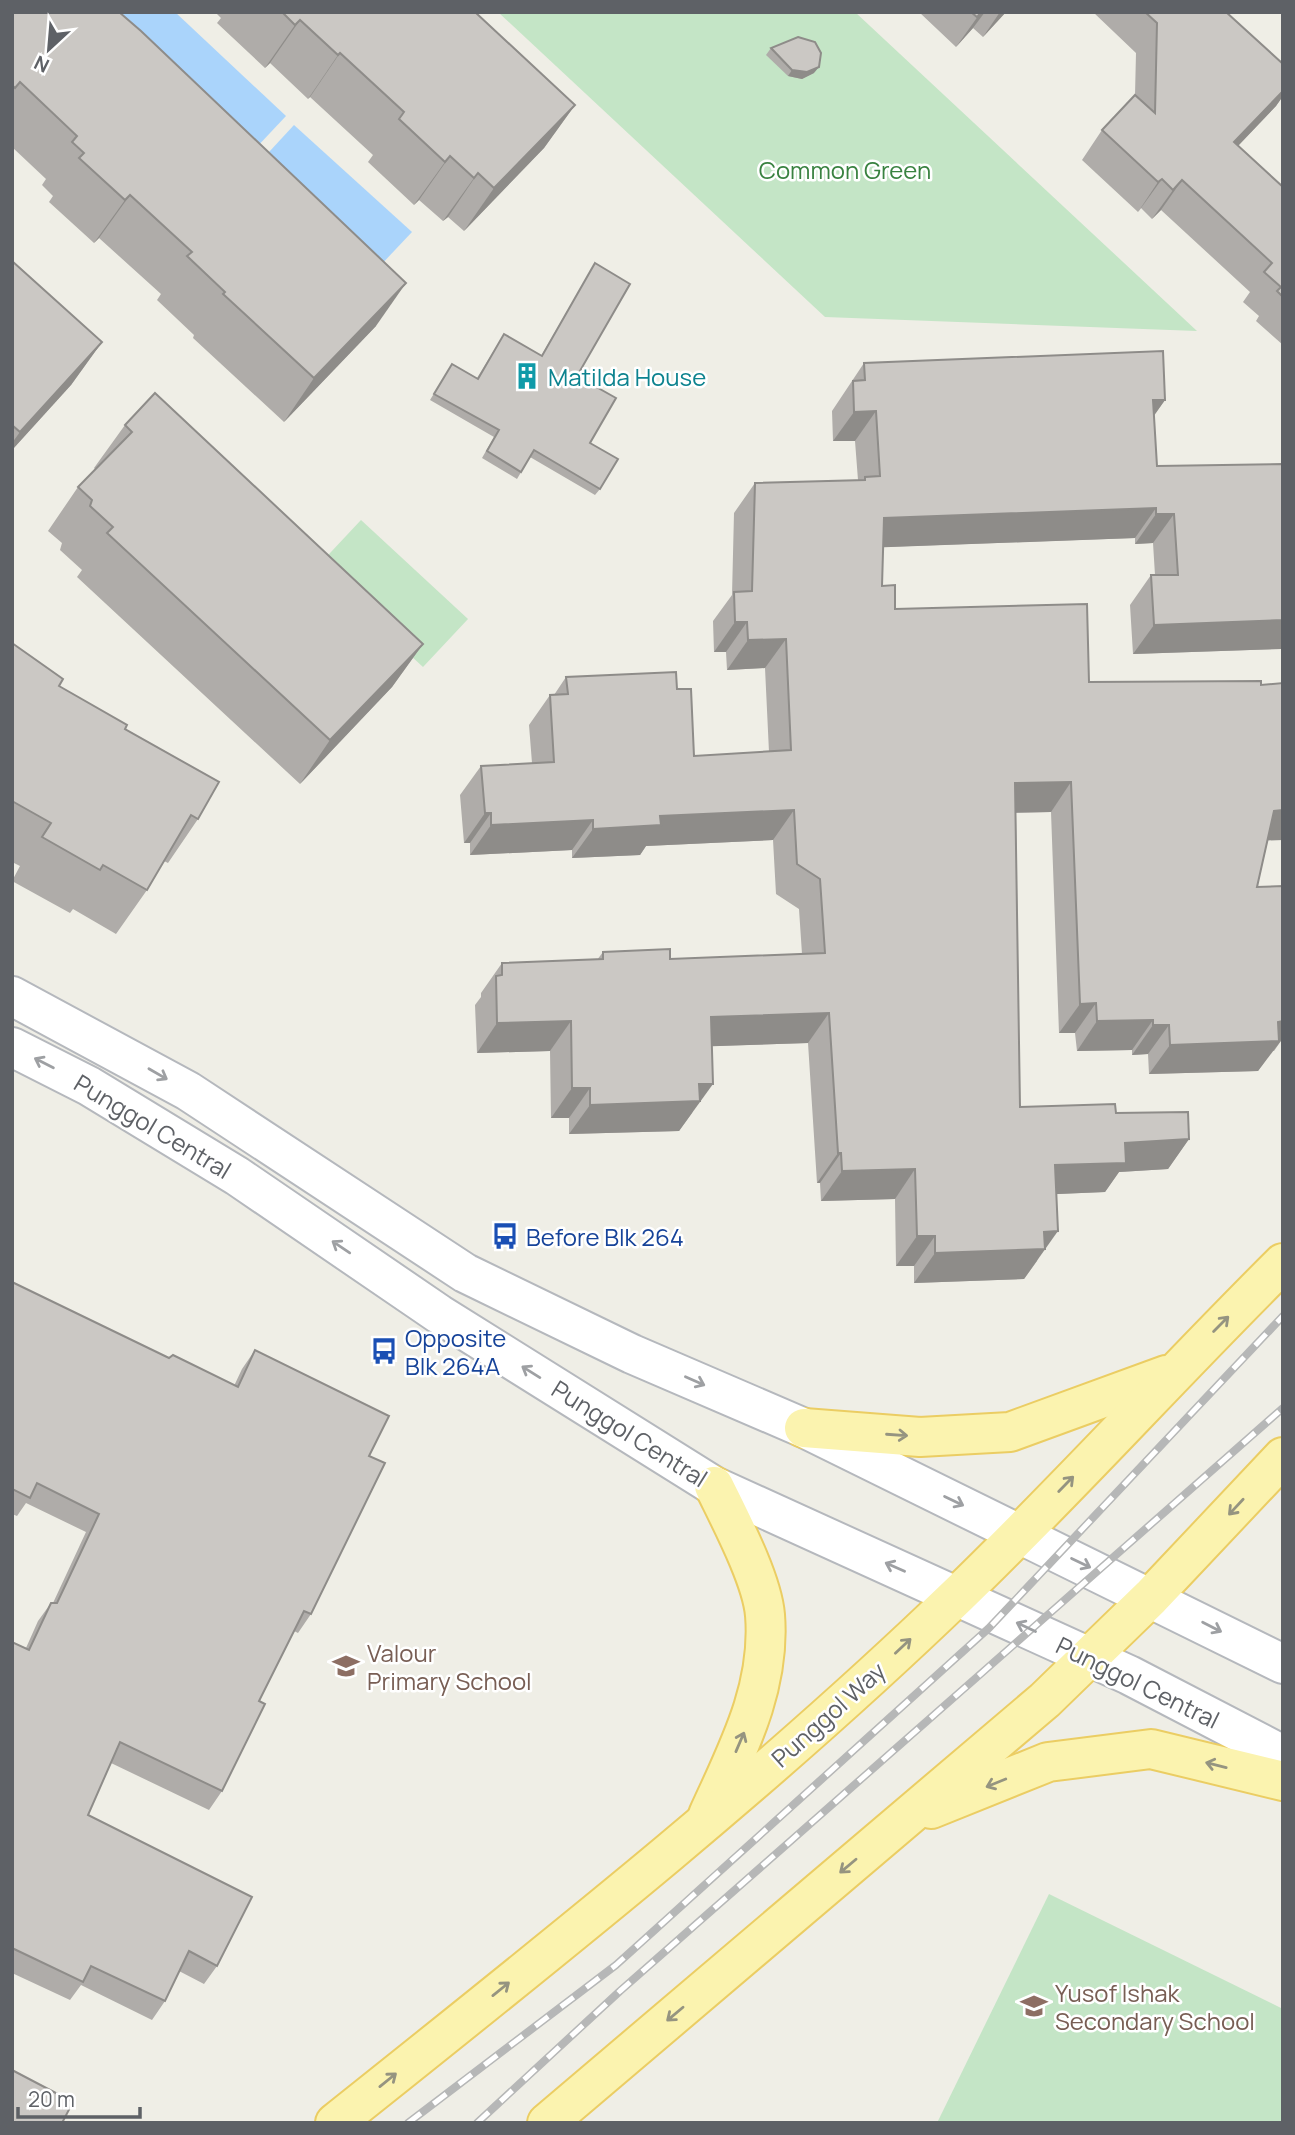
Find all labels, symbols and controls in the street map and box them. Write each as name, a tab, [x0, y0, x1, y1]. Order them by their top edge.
north arrow	[14, 14, 84, 84]
text: N	[30, 50, 53, 79]
park label: Common Green	[759, 153, 931, 186]
place label: Matilda House	[548, 360, 706, 393]
building icon: Matilda House	[512, 361, 542, 391]
one-way arrow	[34, 1055, 54, 1069]
street label: Punggol Central	[68, 1066, 238, 1186]
one-way arrow	[148, 1067, 168, 1081]
place label: Before Blk 264	[526, 1220, 684, 1253]
bus stop icon: Before Blk 264	[490, 1221, 520, 1251]
one-way arrow	[331, 1240, 351, 1254]
one-way arrow	[1212, 1316, 1229, 1333]
place label: Opposite Blk 264A	[405, 1321, 506, 1382]
bus stop icon: Opposite Blk 264A	[369, 1336, 399, 1366]
one-way arrow	[522, 1364, 541, 1379]
street label: Punggol Central	[546, 1372, 714, 1494]
one-way arrow	[684, 1375, 705, 1388]
one-way arrow	[885, 1429, 907, 1442]
one-way arrow	[1058, 1476, 1075, 1493]
one-way arrow	[943, 1495, 964, 1509]
one-way arrow	[1228, 1498, 1244, 1516]
one-way arrow	[1070, 1557, 1091, 1570]
one-way arrow	[885, 1560, 907, 1573]
one-way arrow	[1016, 1620, 1037, 1633]
one-way arrow	[1201, 1621, 1222, 1635]
street label: Punggol Central	[1051, 1628, 1225, 1736]
place label: Valour Primary School	[367, 1636, 532, 1697]
one-way arrow	[894, 1637, 911, 1654]
school or university icon: Valour Primary School	[331, 1651, 361, 1681]
street label: Punggol Way	[764, 1654, 892, 1774]
one-way arrow	[735, 1731, 748, 1753]
one-way arrow	[1206, 1758, 1228, 1771]
one-way arrow	[986, 1777, 1007, 1790]
one-way arrow	[839, 1858, 857, 1874]
place label: Yusof Ishak Secondary School	[1055, 1976, 1255, 2037]
one-way arrow	[492, 1981, 510, 1996]
school or university icon: Yusof Ishak Secondary School	[1019, 1991, 1049, 2021]
one-way arrow	[666, 2006, 684, 2022]
one-way arrow	[378, 2073, 397, 2088]
scale bar	[18, 2076, 140, 2120]
text: 20 m	[28, 2085, 75, 2113]

